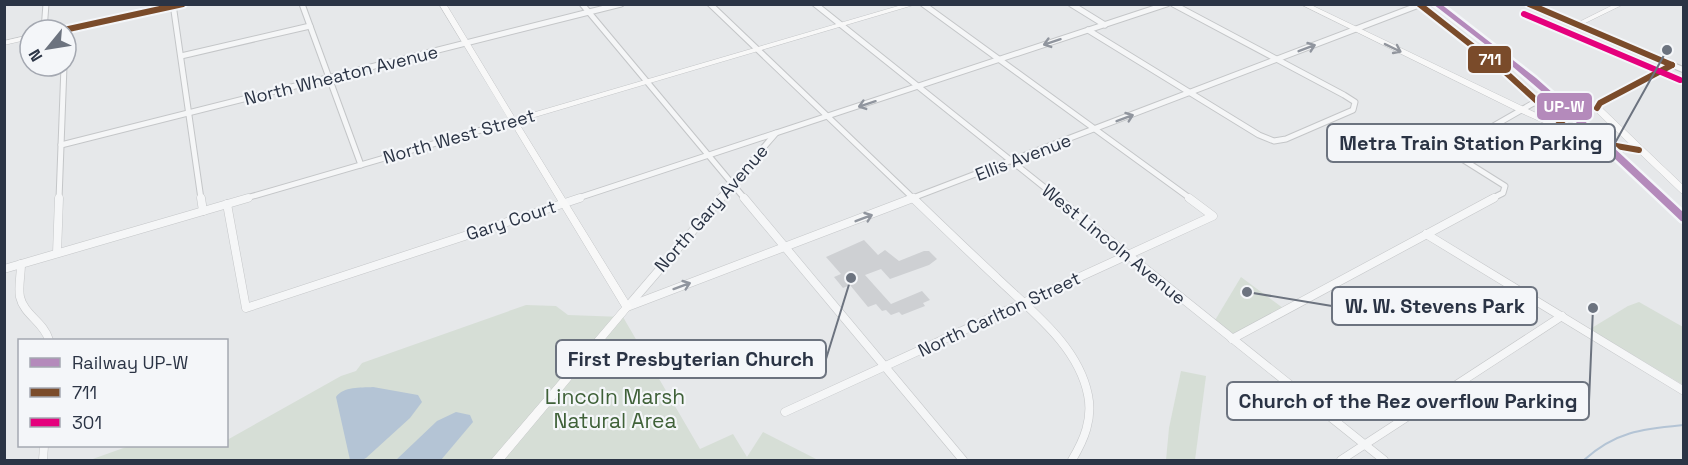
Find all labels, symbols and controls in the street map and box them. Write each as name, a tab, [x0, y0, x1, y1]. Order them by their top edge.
north arrow	[18, 18, 78, 78]
one-way arrow	[1043, 38, 1062, 49]
street label: North Wheaton Avenue	[242, 40, 440, 110]
one-way arrow	[1297, 42, 1316, 53]
one-way arrow	[1384, 42, 1402, 54]
text: N	[24, 45, 47, 65]
line badge: 711	[1467, 45, 1512, 74]
text: 711	[1478, 49, 1502, 70]
line badge: UP-W	[1536, 92, 1593, 121]
text: UP-W	[1543, 96, 1585, 117]
one-way arrow	[858, 99, 877, 110]
street label: North West Street	[380, 103, 538, 169]
one-way arrow	[1115, 111, 1134, 122]
callout: Metra Train Station Parking	[1327, 124, 1615, 162]
street label: Ellis Avenue	[972, 128, 1074, 186]
text: Metra Train Station Parking	[1339, 130, 1603, 156]
street label: North Gary Avenue	[649, 139, 773, 277]
street label: West Lincoln Avenue	[1037, 179, 1191, 309]
street label: Gary Court	[463, 195, 559, 245]
one-way arrow	[854, 211, 873, 222]
street label: North Carlton Street	[914, 266, 1084, 362]
one-way arrow	[672, 280, 691, 291]
callout: W. W. Stevens Park	[1332, 287, 1537, 325]
text: W. W. Stevens Park	[1345, 293, 1525, 319]
legend	[18, 339, 228, 447]
callout: First Presbyterian Church	[556, 340, 826, 378]
text: First Presbyterian Church	[568, 346, 814, 372]
text: Railway UP-W	[72, 351, 189, 374]
text: 711	[72, 381, 97, 404]
callout: Church of the Rez overflow Parking	[1227, 382, 1589, 420]
park label: Lincoln Marsh Natural Area	[545, 383, 685, 434]
text: Church of the Rez overflow Parking	[1239, 388, 1577, 414]
text: 301	[72, 411, 102, 434]

